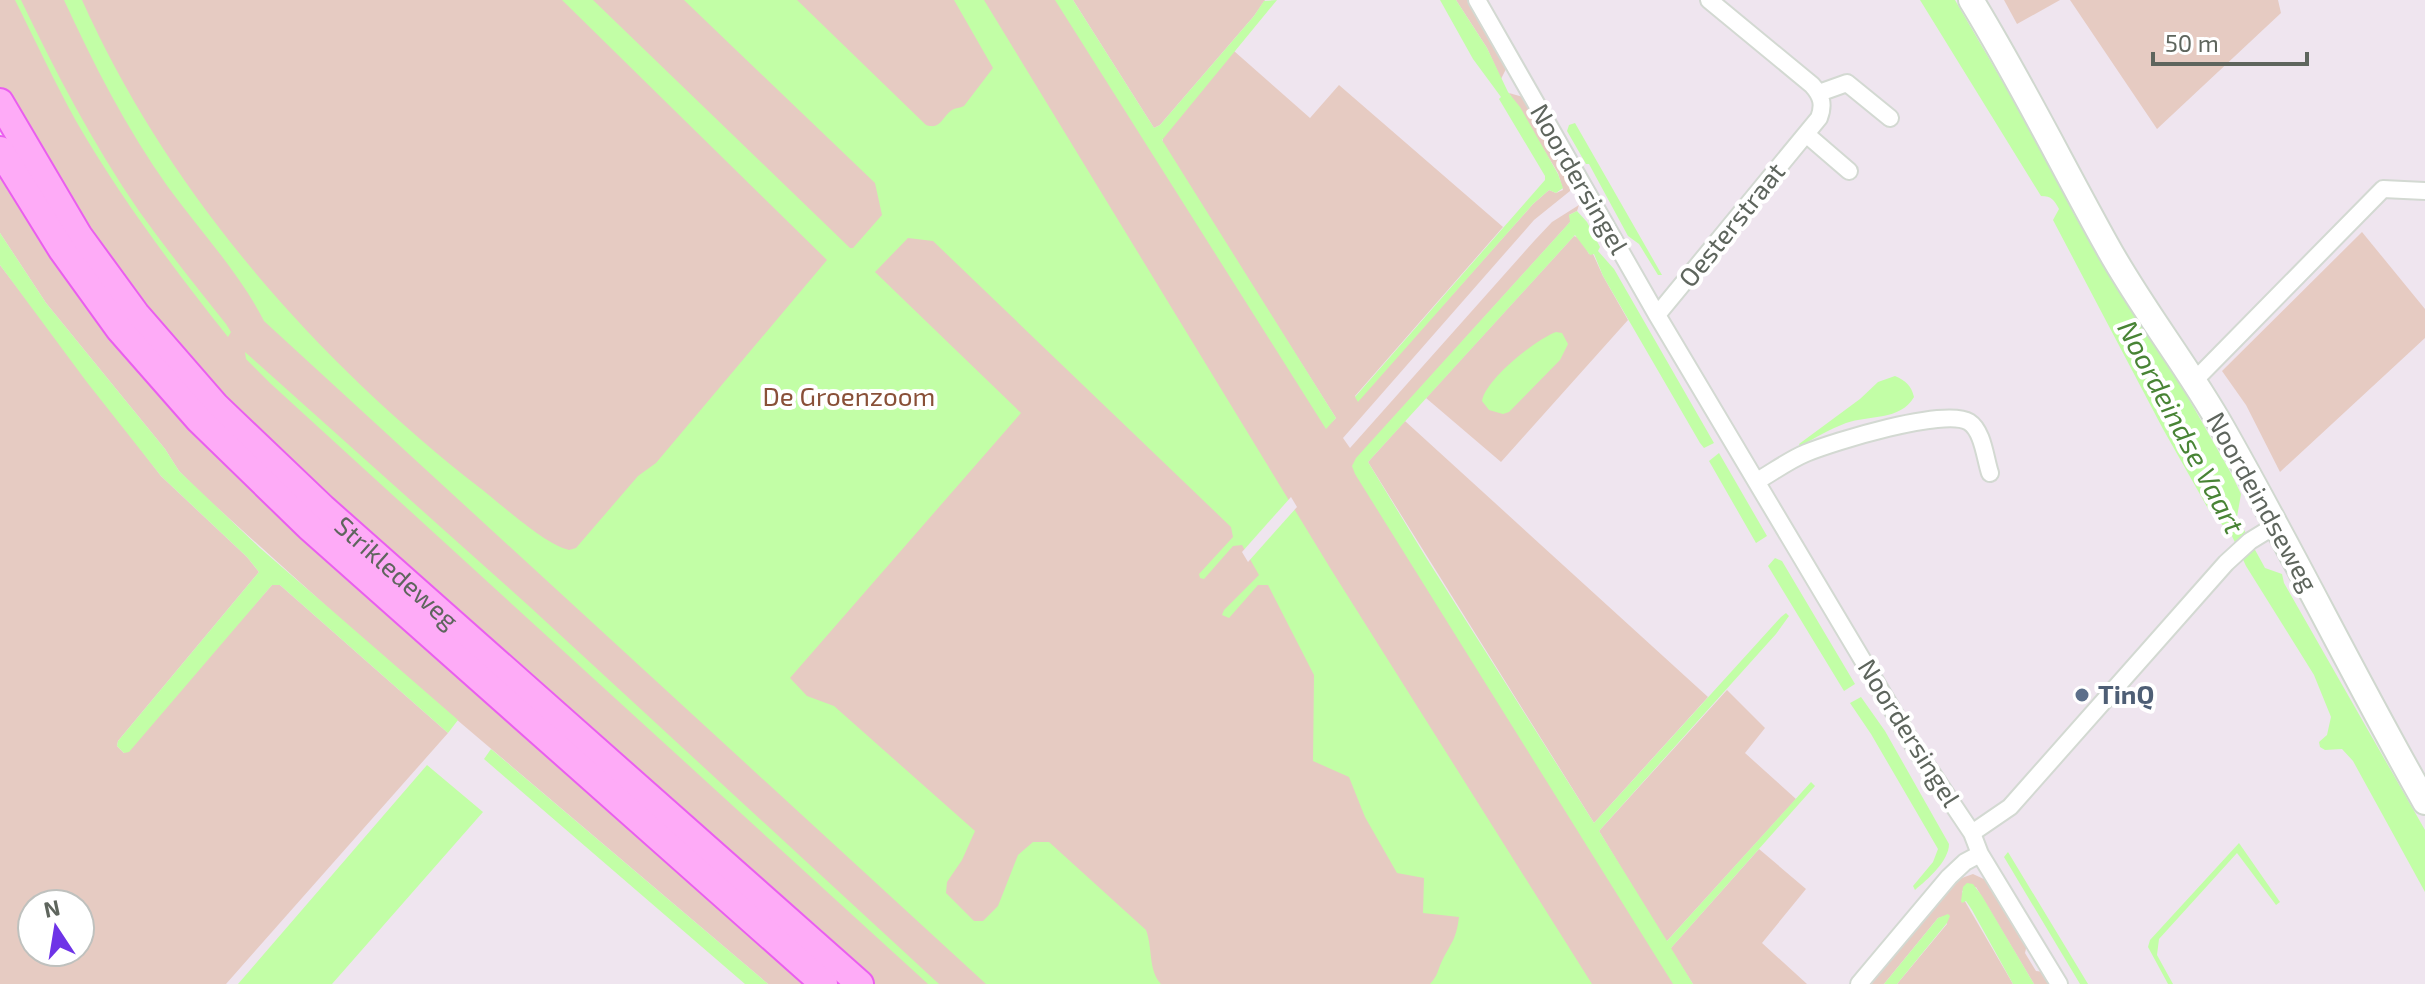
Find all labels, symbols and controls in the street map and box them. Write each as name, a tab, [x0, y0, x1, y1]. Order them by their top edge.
scale bar	[2153, 16, 2307, 66]
text: 50 m	[2165, 28, 2219, 57]
street label: Noordersingel	[1525, 98, 1636, 259]
street label: Oesterstraat	[1671, 156, 1790, 292]
water label: Noordeindse Vaart	[2111, 314, 2253, 539]
park label: De Groenzoom	[763, 380, 935, 411]
street label: Noordeindseweg	[2201, 406, 2325, 596]
street label: Strikledeweg	[329, 509, 466, 635]
street label: Noordersingel	[1853, 653, 1968, 812]
place label: TinQ	[2098, 678, 2154, 710]
marker: TinQ	[2073, 686, 2091, 704]
north arrow	[16, 888, 96, 968]
text: N	[41, 893, 62, 922]

